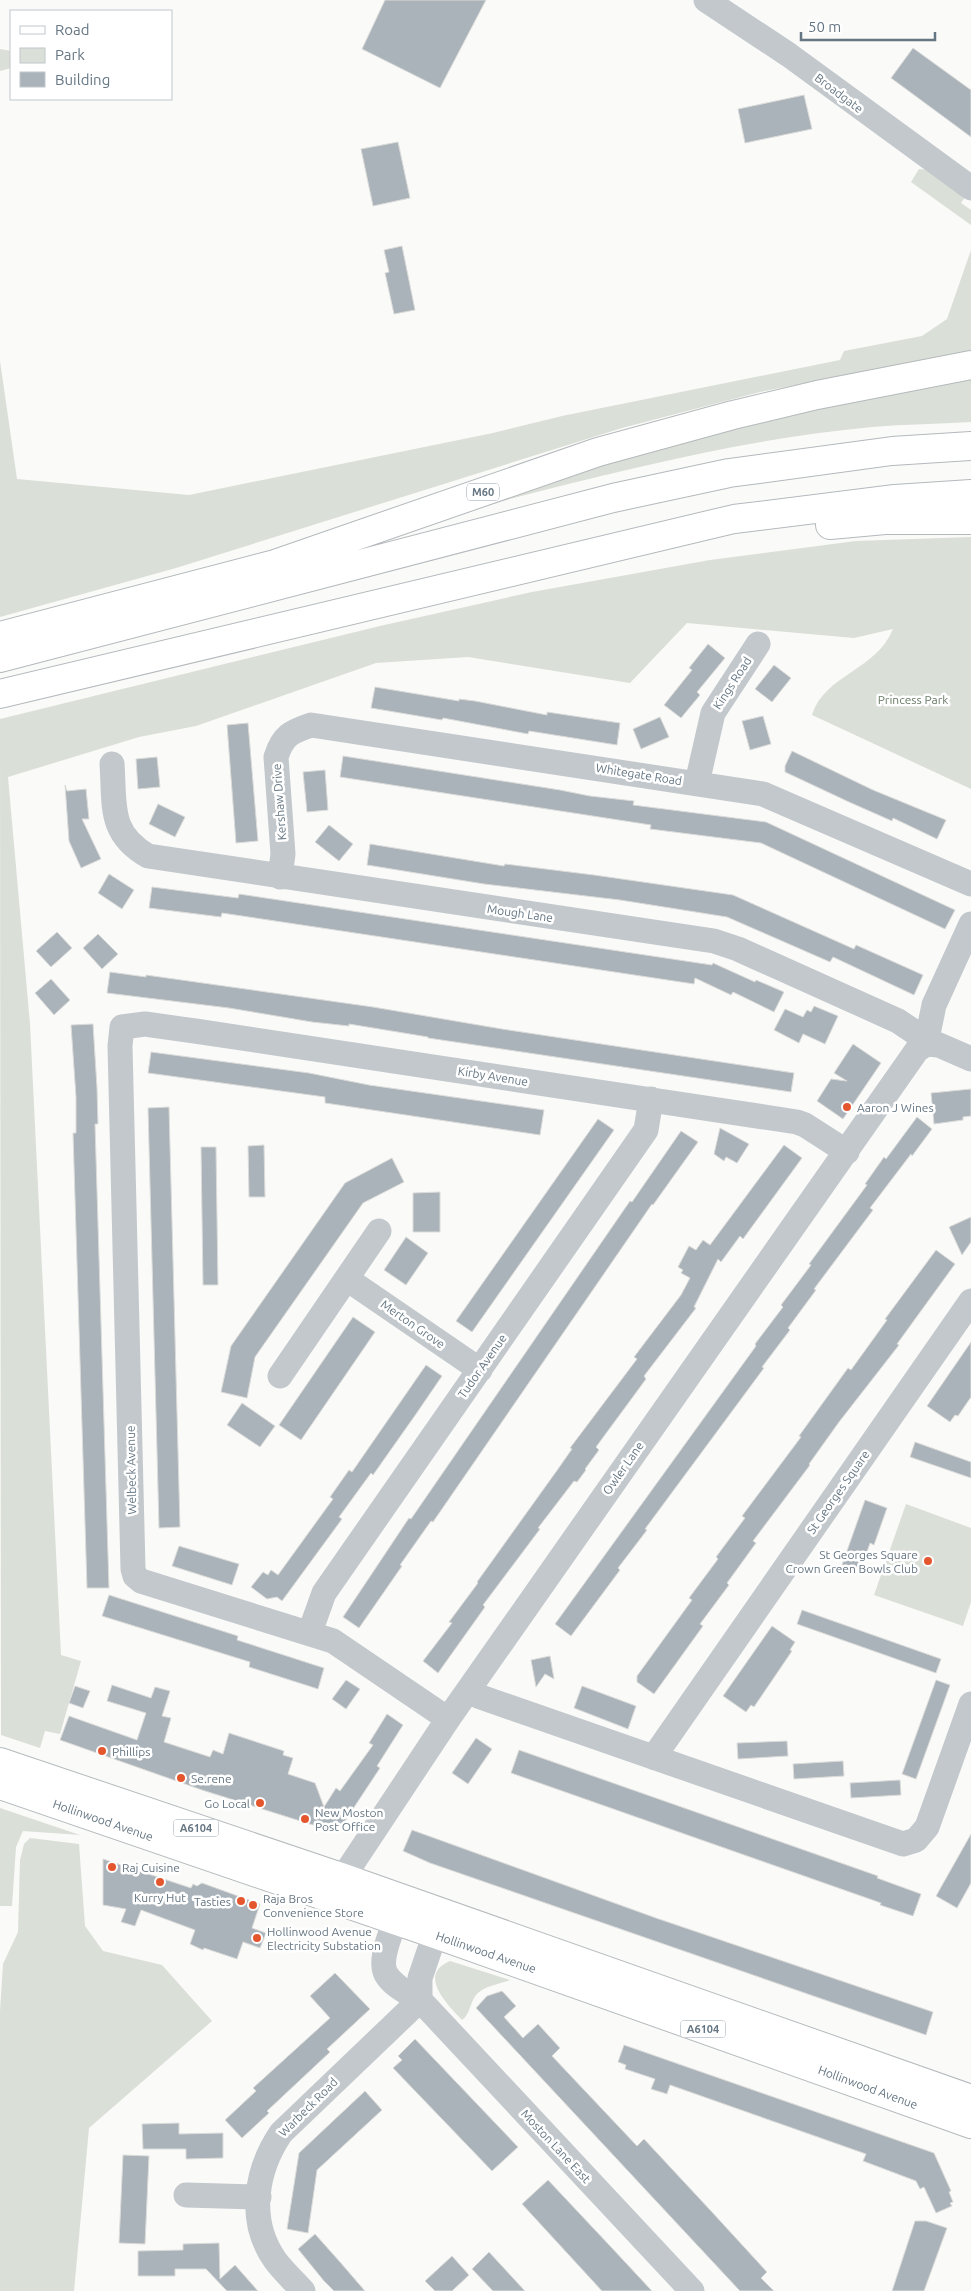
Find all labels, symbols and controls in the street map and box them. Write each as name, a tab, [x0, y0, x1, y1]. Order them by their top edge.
legend	[10, 10, 172, 100]
scale bar	[801, 10, 935, 42]
text: 50 m	[808, 18, 841, 35]
text: Road	[55, 21, 90, 38]
text: Park	[55, 46, 85, 63]
text: Building	[55, 71, 110, 88]
street label: Broadgate	[812, 71, 866, 115]
road number: M60	[467, 484, 499, 501]
street label: Kings Road	[710, 654, 754, 712]
park label: Princess Park	[878, 693, 948, 706]
street label: Whitegate Road	[595, 761, 683, 787]
street label: Kershaw Drive	[270, 763, 288, 841]
street label: Mough Lane	[486, 902, 554, 924]
street label: Kirby Avenue	[457, 1064, 529, 1088]
marker: Aaron J Wines	[841, 1101, 853, 1113]
place label: Aaron J Wines	[857, 1101, 934, 1114]
street label: Merton Grove	[379, 1297, 447, 1351]
street label: Tudor Avenue	[455, 1332, 509, 1400]
street label: Welbeck Avenue	[124, 1425, 138, 1515]
street label: Owler Lane	[600, 1439, 646, 1497]
street label: St Georges Square	[804, 1448, 872, 1536]
place label: St Georges Square Crown Green Bowls Club	[785, 1548, 918, 1575]
marker: St Georges Square Crown Green Bowls Club	[922, 1555, 934, 1567]
marker: Phillips	[96, 1745, 108, 1757]
place label: Phillips	[112, 1745, 150, 1758]
marker: Se.rene	[175, 1772, 187, 1784]
place label: Se.rene	[191, 1772, 232, 1785]
street label: Hollinwood Avenue	[51, 1797, 155, 1843]
place label: Go Local	[204, 1797, 250, 1810]
marker: Go Local	[254, 1797, 266, 1809]
place label: New Moston Post Office	[315, 1806, 383, 1833]
marker: New Moston Post Office	[299, 1813, 311, 1825]
road number: A6104	[174, 1820, 218, 1836]
marker: Raj Cuisine	[106, 1861, 118, 1873]
place label: Raj Cuisine	[122, 1861, 180, 1874]
marker: Kurry Hut	[154, 1876, 166, 1888]
place label: Kurry Hut	[134, 1891, 186, 1904]
place label: Raja Bros Convenience Store	[263, 1892, 364, 1919]
place label: Tasties	[194, 1895, 231, 1908]
marker: Tasties	[235, 1895, 247, 1907]
marker: Raja Bros Convenience Store	[247, 1899, 259, 1911]
place label: Hollinwood Avenue Electricity Substation	[267, 1925, 381, 1952]
street label: Hollinwood Avenue	[434, 1929, 538, 1975]
marker: Hollinwood Avenue Electricity Substation	[251, 1932, 263, 1944]
road number: A6104	[680, 2020, 726, 2038]
street label: Hollinwood Avenue	[816, 2063, 920, 2111]
street label: Warbeck Road	[276, 2075, 340, 2139]
street label: Moston Lane East	[519, 2107, 593, 2185]

